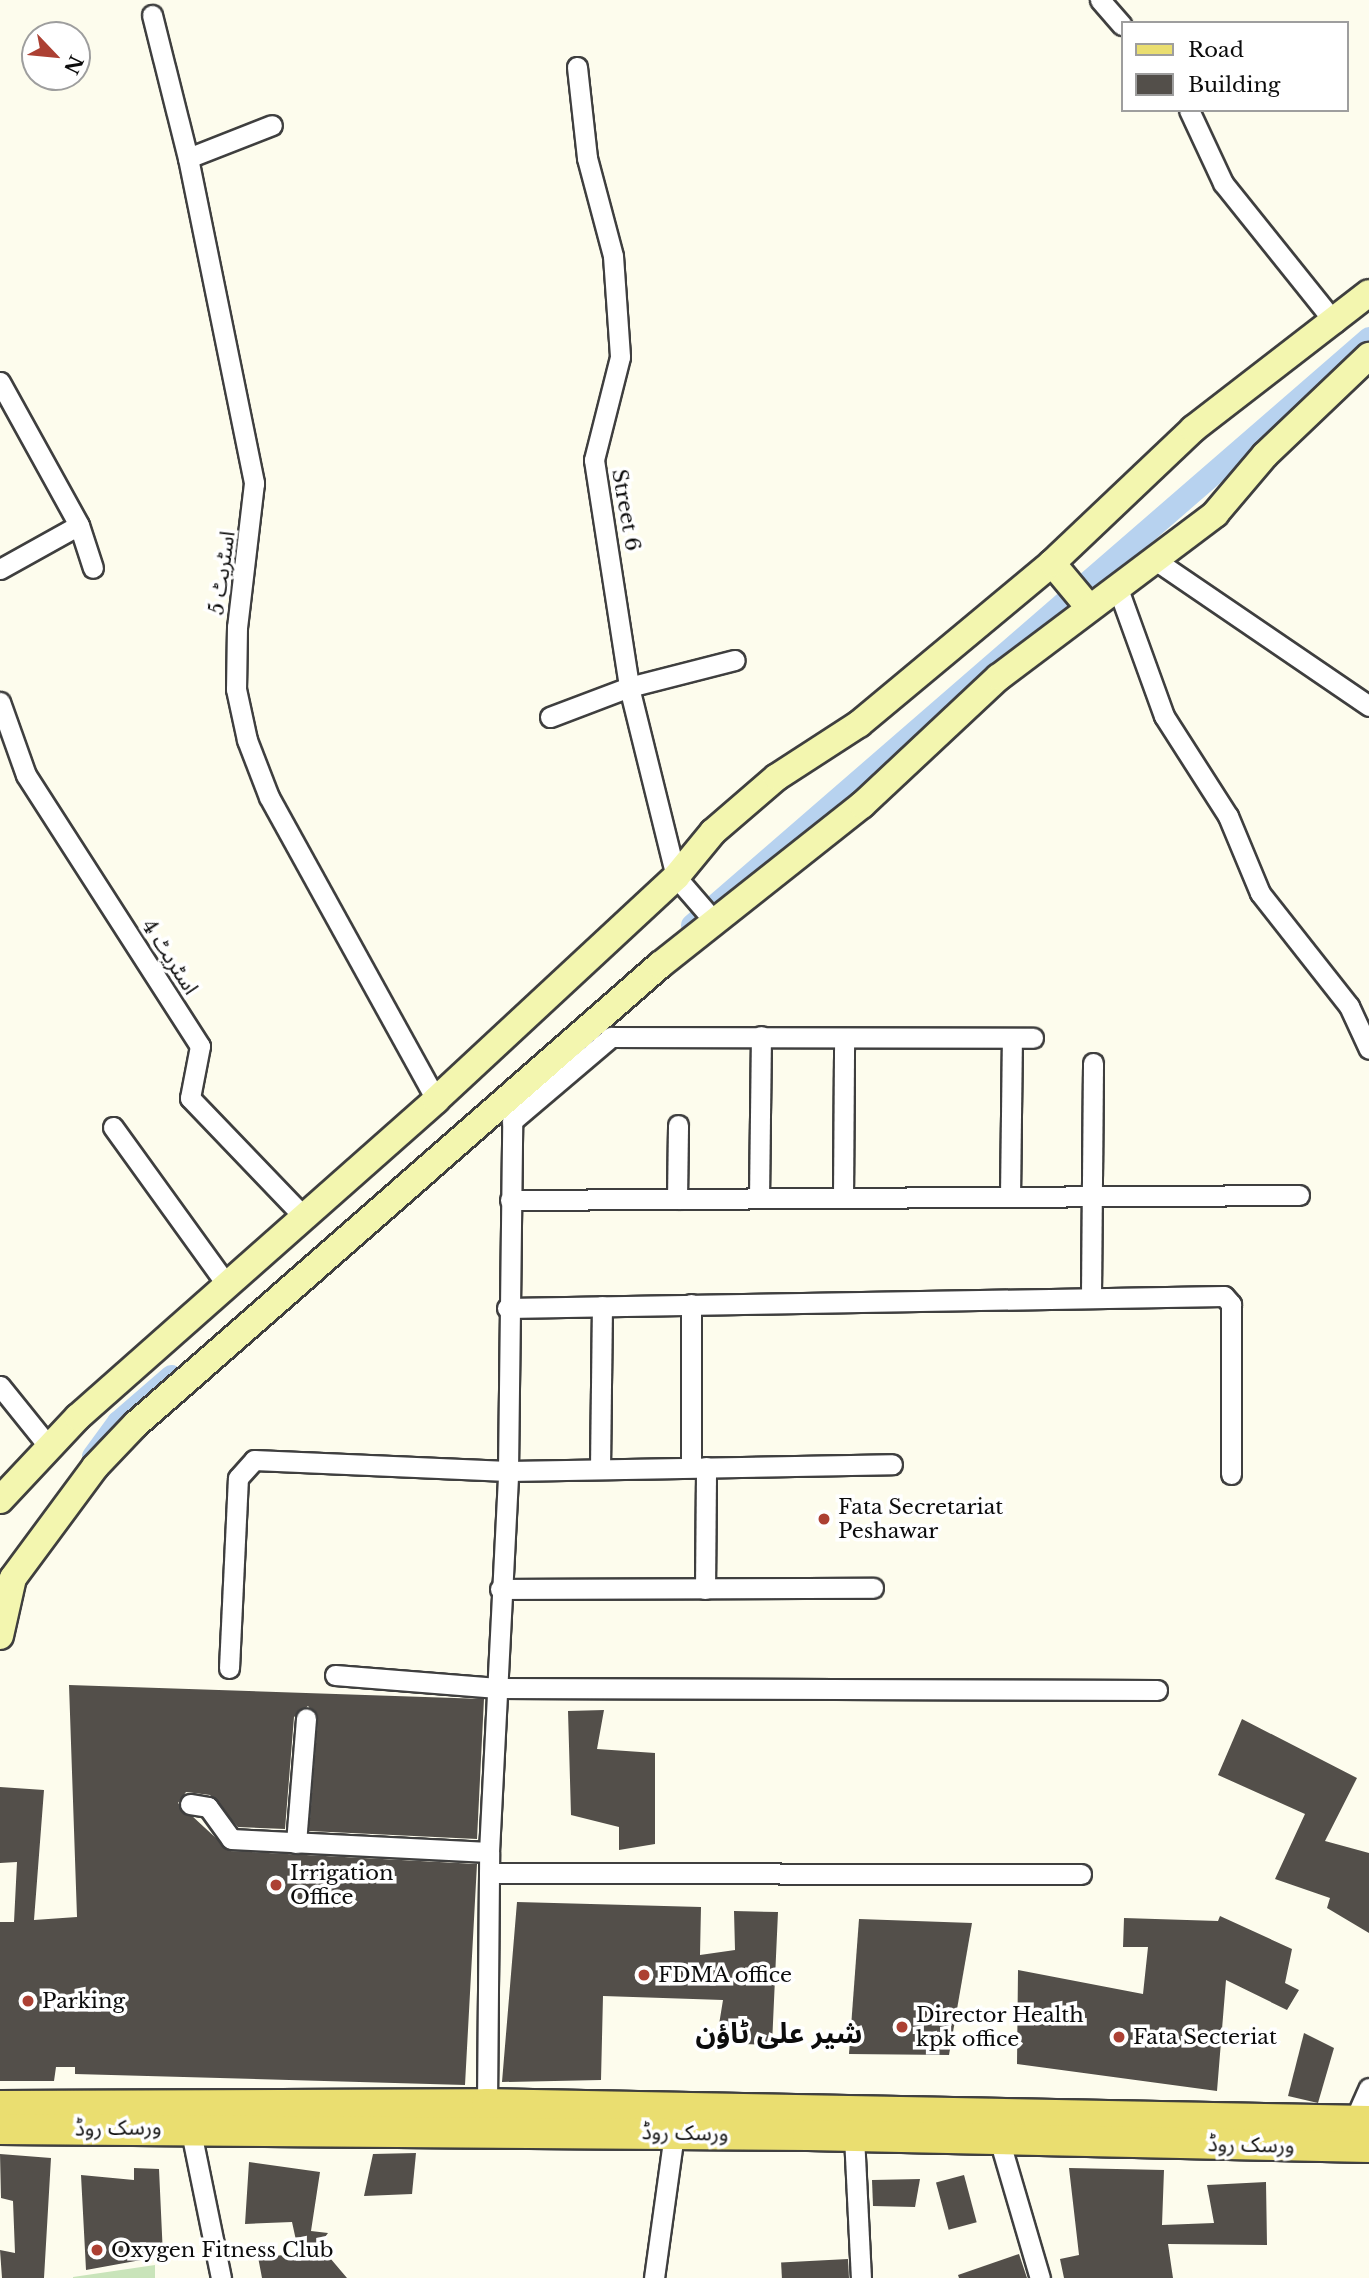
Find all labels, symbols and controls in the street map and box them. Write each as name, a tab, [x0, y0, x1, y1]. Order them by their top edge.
north arrow	[21, 21, 91, 91]
legend	[1120, 21, 1348, 112]
text: Road	[1188, 37, 1244, 63]
text: N	[59, 51, 88, 78]
text: Building	[1188, 72, 1280, 98]
street label: Street 6	[606, 467, 646, 553]
street label: اسٹریٹ 5	[204, 530, 240, 616]
street label: اسٹریٹ 4	[136, 915, 204, 999]
place label: Fata Secretariat Peshawar	[838, 1494, 1004, 1544]
marker: Fata Secretariat Peshawar	[816, 1511, 832, 1527]
place label: Irrigation Office	[290, 1860, 393, 1910]
marker: Irrigation Office	[268, 1877, 284, 1893]
place label: FDMA office	[658, 1962, 793, 1988]
marker: FDMA office	[636, 1967, 652, 1983]
place label: Parking	[42, 1988, 125, 2014]
marker: Parking	[20, 1993, 36, 2009]
place label: Director Health kpk office	[916, 2002, 1084, 2052]
district label: شیر علی ٹاؤن	[696, 2017, 862, 2051]
marker: Director Health kpk office	[894, 2019, 910, 2035]
place label: Fata Secteriat	[1133, 2024, 1277, 2050]
marker: Fata Secteriat	[1111, 2029, 1127, 2045]
street label: ورسک روڈ	[75, 2115, 161, 2141]
street label: ورسک روڈ	[642, 2120, 728, 2146]
street label: ورسک روڈ	[1208, 2132, 1294, 2158]
place label: Oxygen Fitness Club	[111, 2237, 334, 2263]
marker: Oxygen Fitness Club	[89, 2242, 105, 2258]

